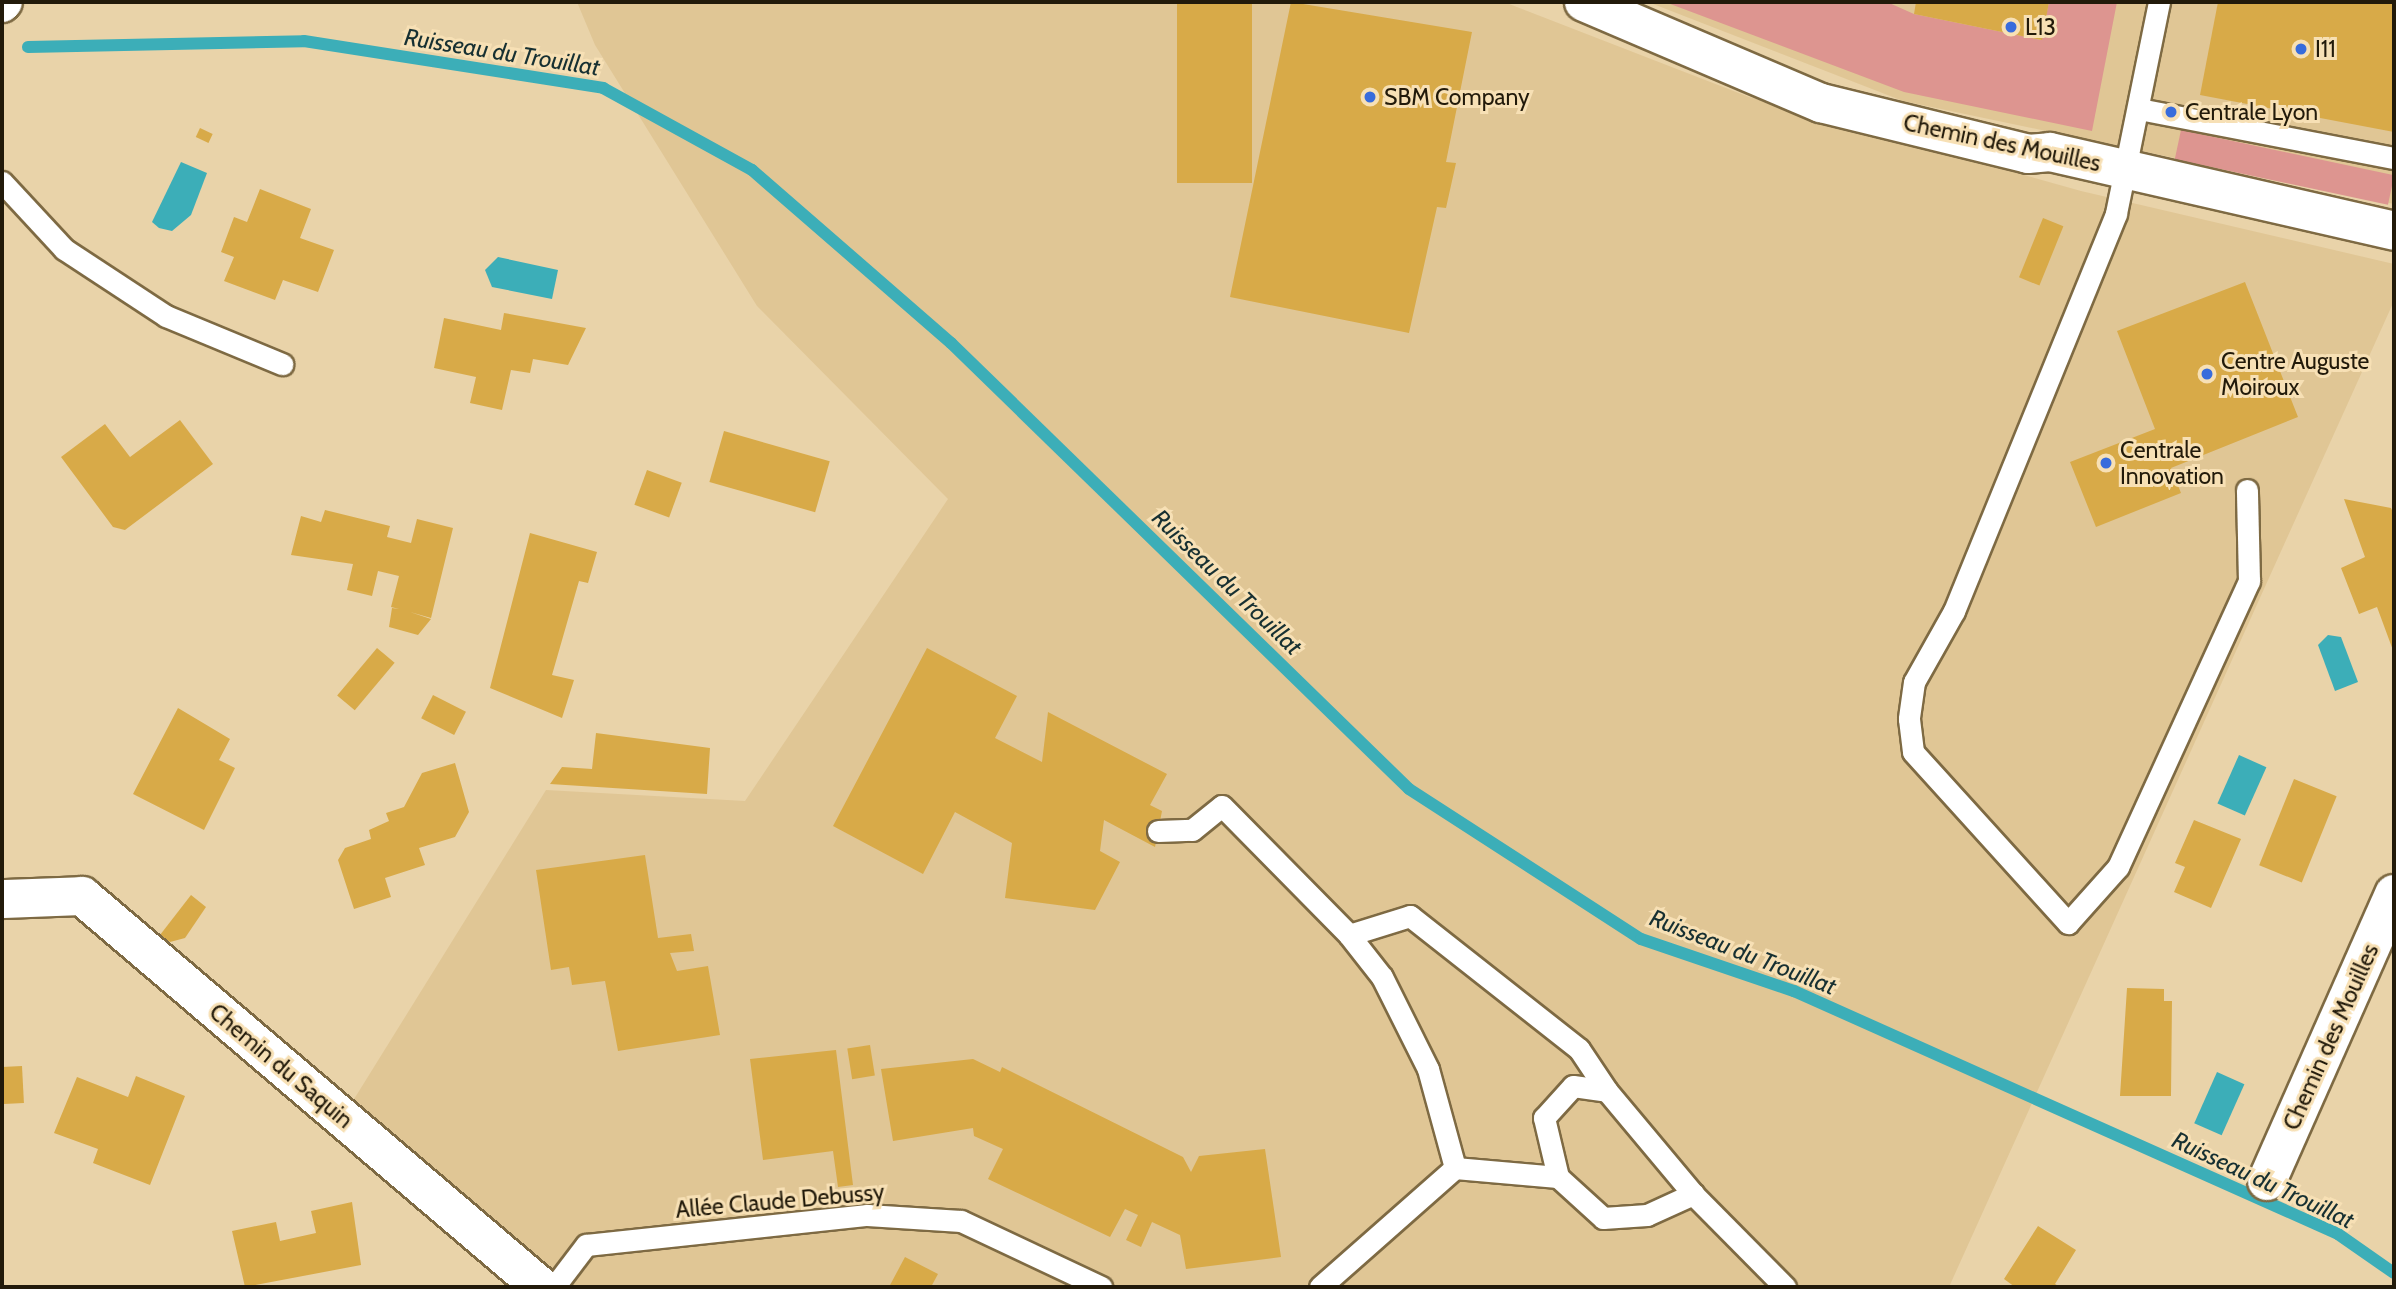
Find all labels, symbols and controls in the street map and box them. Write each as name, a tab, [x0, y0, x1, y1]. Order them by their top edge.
place label: L13	[2025, 13, 2056, 41]
marker: L13	[2003, 19, 2019, 35]
water label: Ruisseau du Trouillat	[402, 22, 602, 82]
place label: I11	[2315, 35, 2336, 63]
marker: I11	[2293, 41, 2309, 57]
place label: SBM Company	[1384, 83, 1530, 111]
marker: SBM Company	[1362, 89, 1378, 105]
place label: Centrale Lyon	[2185, 98, 2318, 126]
marker: Centrale Lyon	[2163, 104, 2179, 120]
street label: Chemin des Mouilles	[1901, 109, 2103, 177]
place label: Centre Auguste Moiroux	[2221, 347, 2369, 401]
marker: Centre Auguste Moiroux	[2199, 366, 2215, 382]
place label: Centrale Innovation	[2120, 436, 2224, 490]
marker: Centrale Innovation	[2098, 455, 2114, 471]
water label: Ruisseau du Trouillat	[1146, 503, 1308, 661]
water label: Ruisseau du Trouillat	[1646, 903, 1840, 1001]
street label: Chemin des Mouilles	[2278, 940, 2384, 1134]
street label: Chemin du Saquin	[204, 998, 358, 1134]
water label: Ruisseau du Trouillat	[2168, 1125, 2358, 1235]
street label: Allée Claude Debussy	[674, 1178, 886, 1224]

